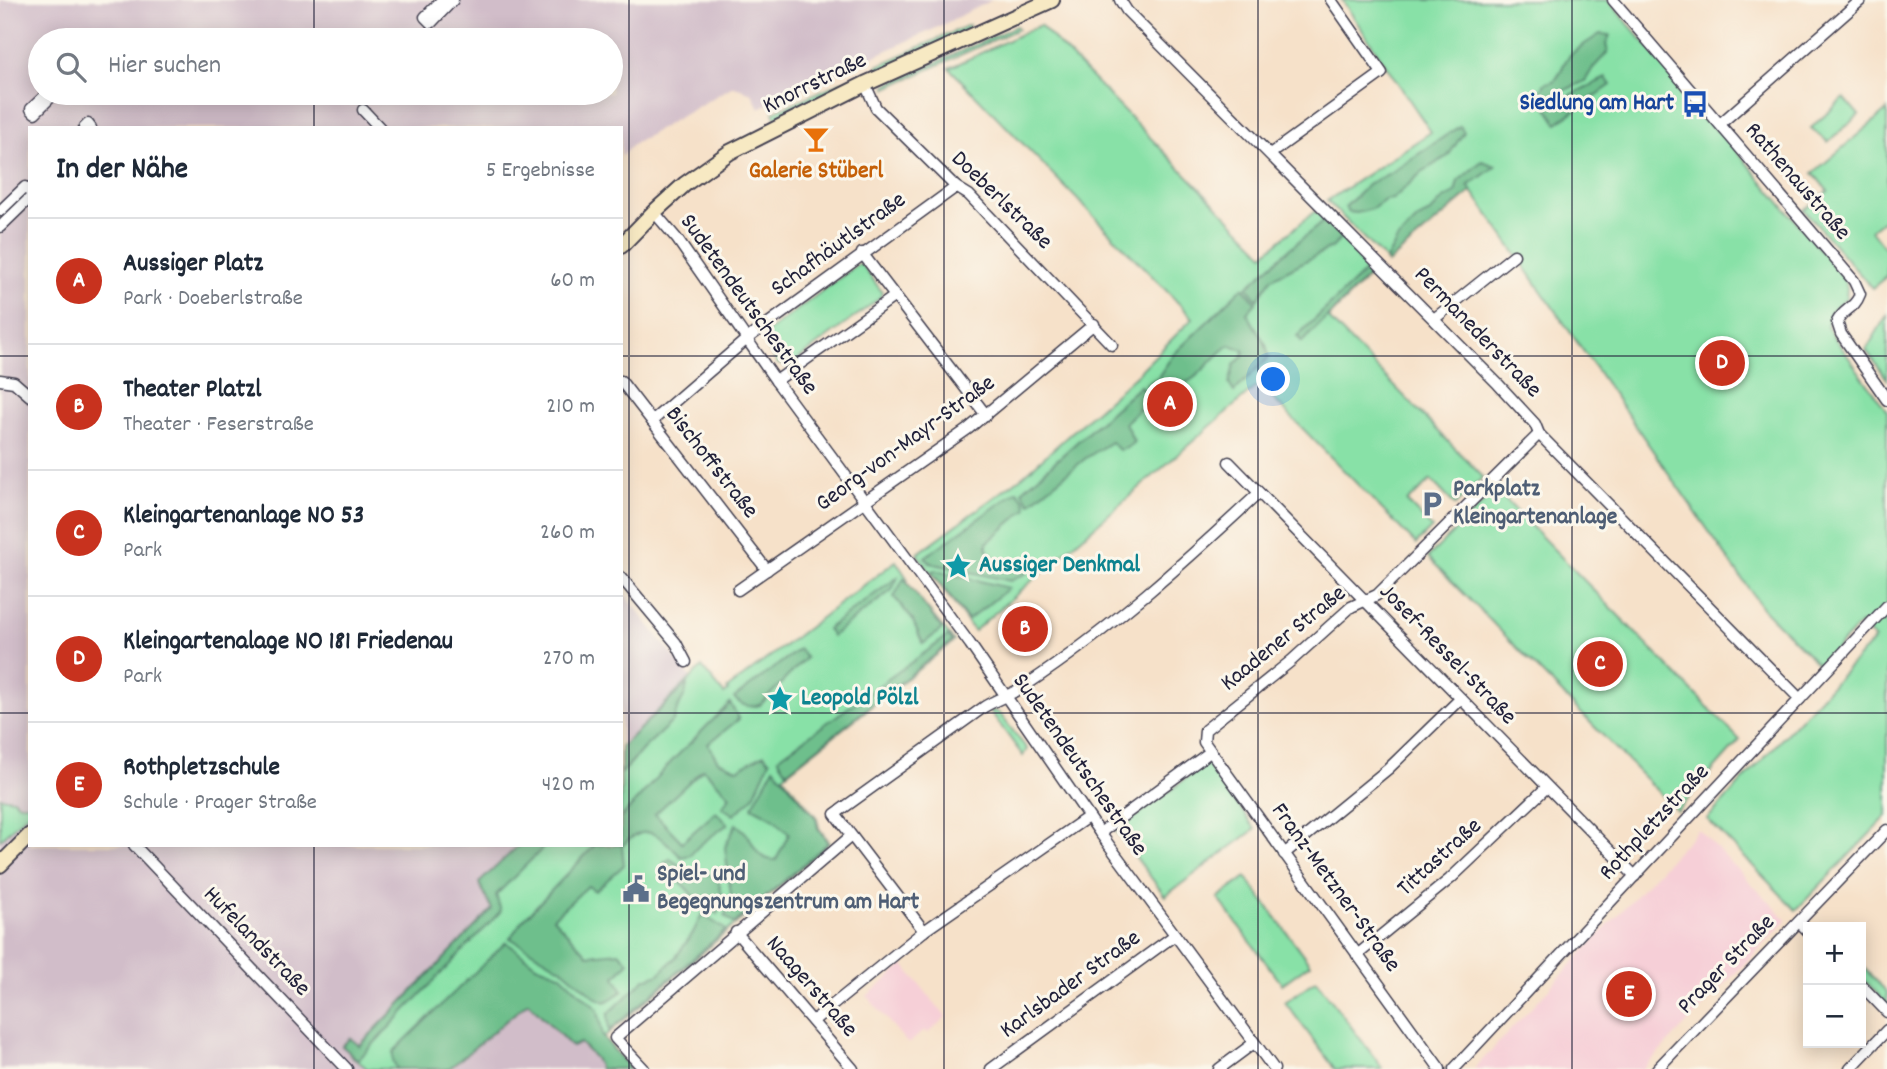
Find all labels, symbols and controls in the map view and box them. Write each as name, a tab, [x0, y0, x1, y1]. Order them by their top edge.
search box	[28, 28, 623, 105]
street label: Knorrstraße	[757, 44, 873, 124]
icon: search	[52, 48, 90, 86]
text: Hier suchen	[108, 48, 221, 85]
place label: Siedlung am Hart	[1520, 87, 1674, 121]
bus stop icon: Siedlung am Hart	[1680, 89, 1710, 119]
street label: Rathenaustraße	[1736, 115, 1858, 249]
bar icon: Galerie Stüberl	[801, 124, 831, 154]
street label: Doeberlstraße	[942, 144, 1060, 258]
text: In der Nähe	[56, 150, 188, 193]
text: 5 Ergebnisse	[486, 155, 595, 188]
place label: Galerie Stüberl	[749, 155, 883, 189]
street label: Schafhäutlstraße	[764, 184, 914, 306]
street label: Sudetendeutschestraße	[671, 207, 825, 403]
text: Aussiger Platz	[123, 246, 263, 283]
street label: Permanederstraße	[1405, 259, 1549, 407]
text: A	[73, 265, 85, 298]
text: 60 m	[550, 265, 595, 298]
text: Park · Doeberlstraße	[123, 283, 303, 316]
pin: D	[1699, 337, 1745, 389]
your location	[1256, 362, 1290, 396]
street label: Georg-von-Mayr-Straße	[809, 367, 1003, 521]
text: Theater Platzl	[123, 372, 261, 409]
pin: A	[1147, 378, 1193, 430]
text: B	[74, 391, 84, 424]
text: 210 m	[546, 391, 595, 424]
street label: Bischoffstraße	[656, 400, 766, 526]
text: Theater · Feserstraße	[123, 409, 314, 442]
place label: Parkplatz Kleingartenanlage	[1453, 473, 1618, 535]
parking icon: Parkplatz Kleingartenanlage	[1417, 489, 1447, 519]
text: Kleingartenanlage NO 53	[123, 498, 364, 535]
text: C	[73, 517, 85, 550]
text: 260 m	[540, 517, 595, 550]
text: Park	[123, 535, 162, 568]
place label: Aussiger Denkmal	[979, 549, 1140, 583]
place icon: Aussiger Denkmal	[943, 551, 973, 581]
street label: Josef-Ressel-Straße	[1370, 577, 1524, 733]
street label: Kaadener Straße	[1214, 578, 1354, 700]
pin: B	[1002, 603, 1048, 655]
text: Kleingartenalage NO 181 Friedenau	[123, 624, 453, 661]
pin: C	[1577, 638, 1623, 690]
text: D	[73, 643, 85, 676]
text: 270 m	[543, 643, 595, 676]
text: Park	[123, 661, 162, 694]
street label: Sudetendeutschestraße	[1003, 667, 1155, 863]
place label: Leopold Pölzl	[801, 682, 919, 716]
place icon: Leopold Pölzl	[765, 684, 795, 714]
text: Rothpletzschule	[123, 750, 280, 787]
street label: Rothpletzstraße	[1592, 757, 1718, 889]
text: E	[74, 769, 84, 802]
text: 420 m	[542, 769, 595, 802]
text: Schule · Prager Straße	[123, 787, 317, 820]
street label: Franz-Metzner-Straße	[1262, 796, 1408, 980]
street label: Tittastraße	[1390, 811, 1490, 905]
place label: Spiel- und Begegnungszentrum am Hart	[657, 858, 919, 920]
public building icon: Spiel- und Begegnungszentrum am Hart	[621, 874, 651, 904]
street label: Hufelandstraße	[194, 879, 318, 1005]
street label: Prager Straße	[1670, 907, 1784, 1023]
street label: Karlsbader Straße	[994, 922, 1148, 1048]
map controls	[1803, 922, 1866, 1048]
button: +	[1803, 922, 1866, 985]
street label: Naagerstraße	[757, 929, 865, 1045]
pin: E	[1606, 968, 1652, 1020]
button: −	[1803, 985, 1866, 1048]

